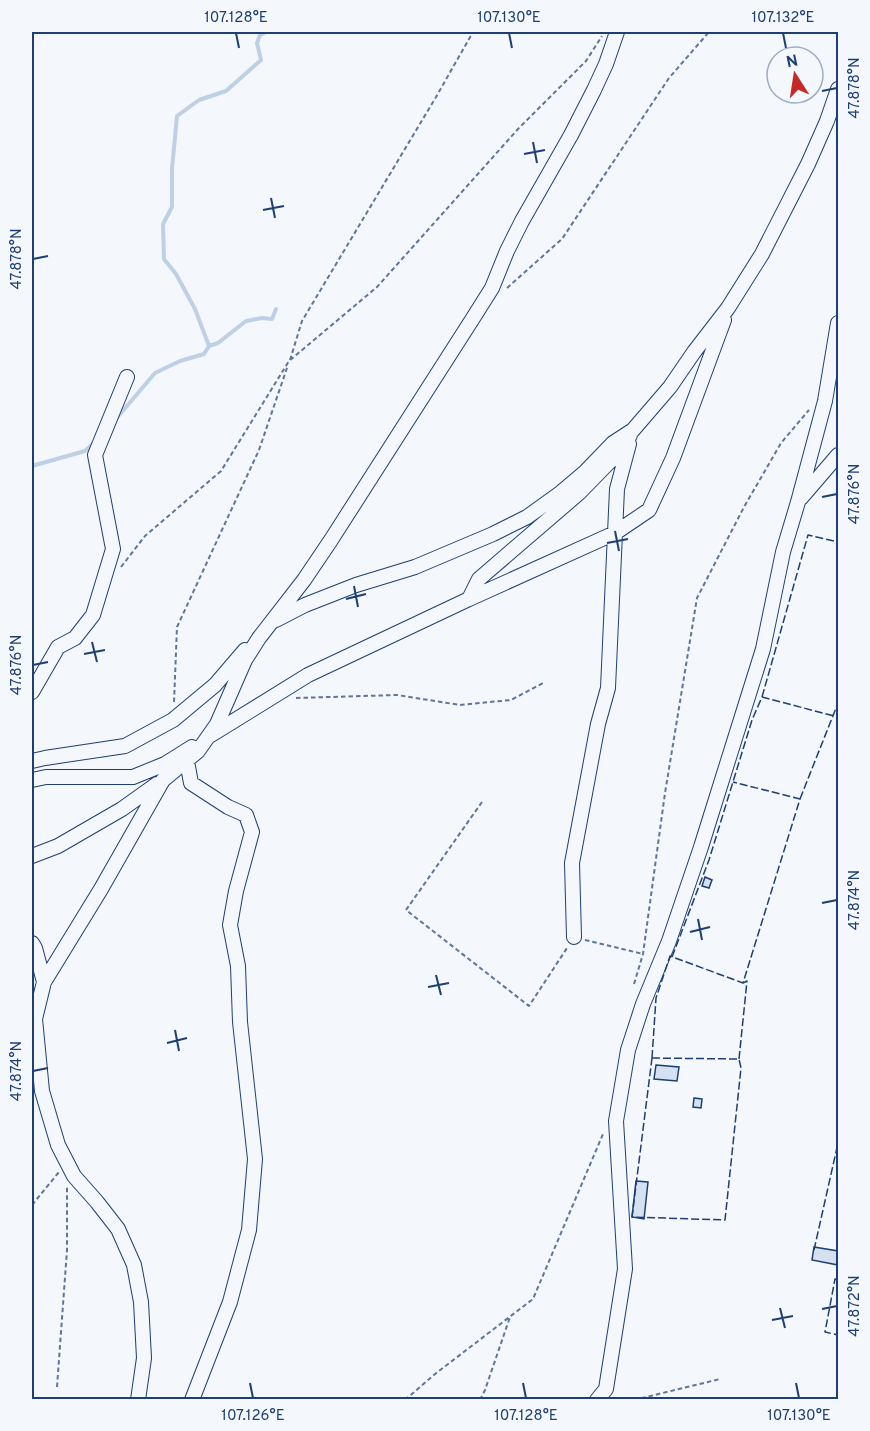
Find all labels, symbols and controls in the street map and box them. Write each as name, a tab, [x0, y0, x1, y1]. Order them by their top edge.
text: 107.128°E	[204, 9, 268, 28]
text: 107.130°E	[477, 9, 541, 28]
text: 107.132°E	[751, 9, 815, 28]
north arrow	[765, 45, 825, 105]
text: N	[785, 51, 800, 73]
text: 47.878°N	[846, 57, 865, 119]
text: 47.878°N	[8, 228, 27, 290]
text: 47.876°N	[846, 464, 865, 524]
text: 47.876°N	[8, 635, 27, 695]
text: 47.874°N	[846, 870, 865, 930]
text: 47.874°N	[8, 1041, 27, 1101]
text: 47.872°N	[846, 1275, 865, 1337]
text: 107.126°E	[221, 1407, 285, 1426]
text: 107.128°E	[494, 1407, 558, 1426]
text: 107.130°E	[767, 1407, 831, 1426]

